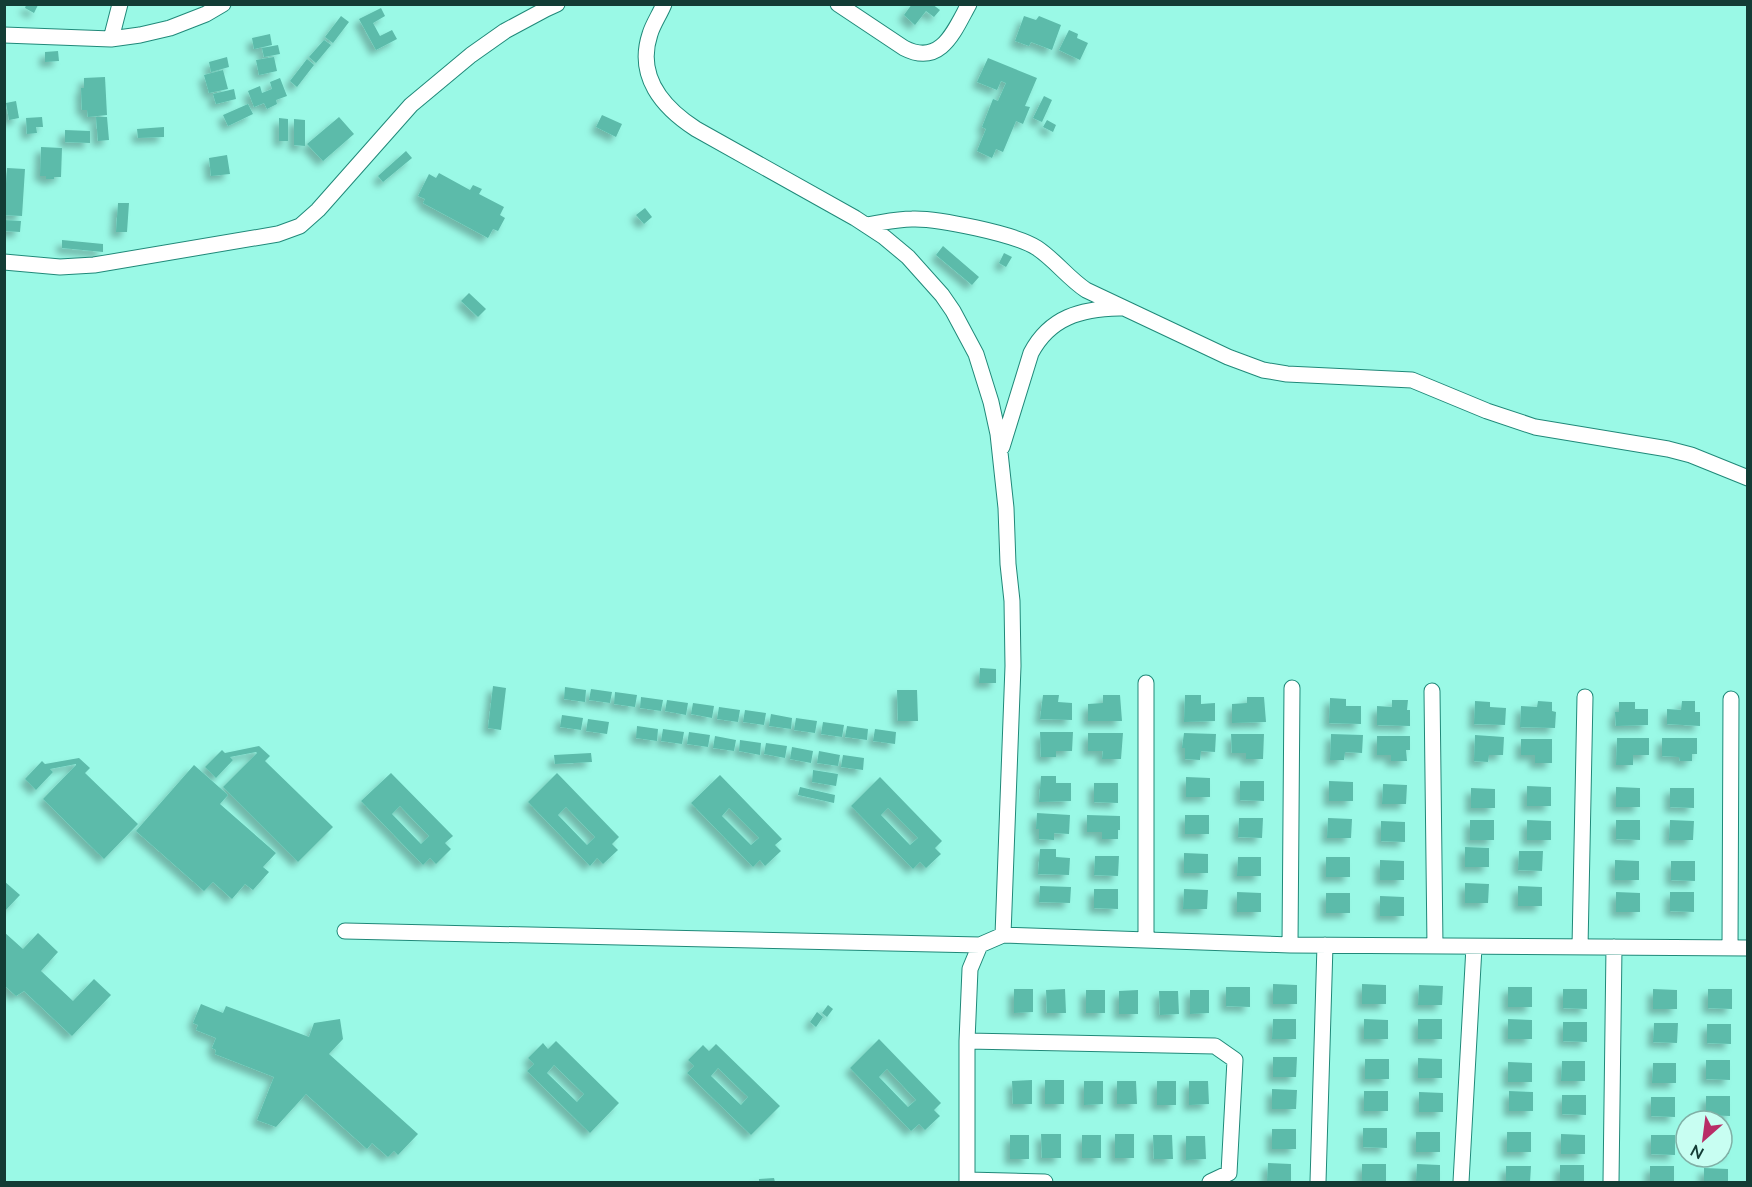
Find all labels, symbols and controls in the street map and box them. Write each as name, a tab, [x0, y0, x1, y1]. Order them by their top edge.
north arrow	[1674, 1109, 1734, 1169]
text: N	[1687, 1141, 1707, 1164]

